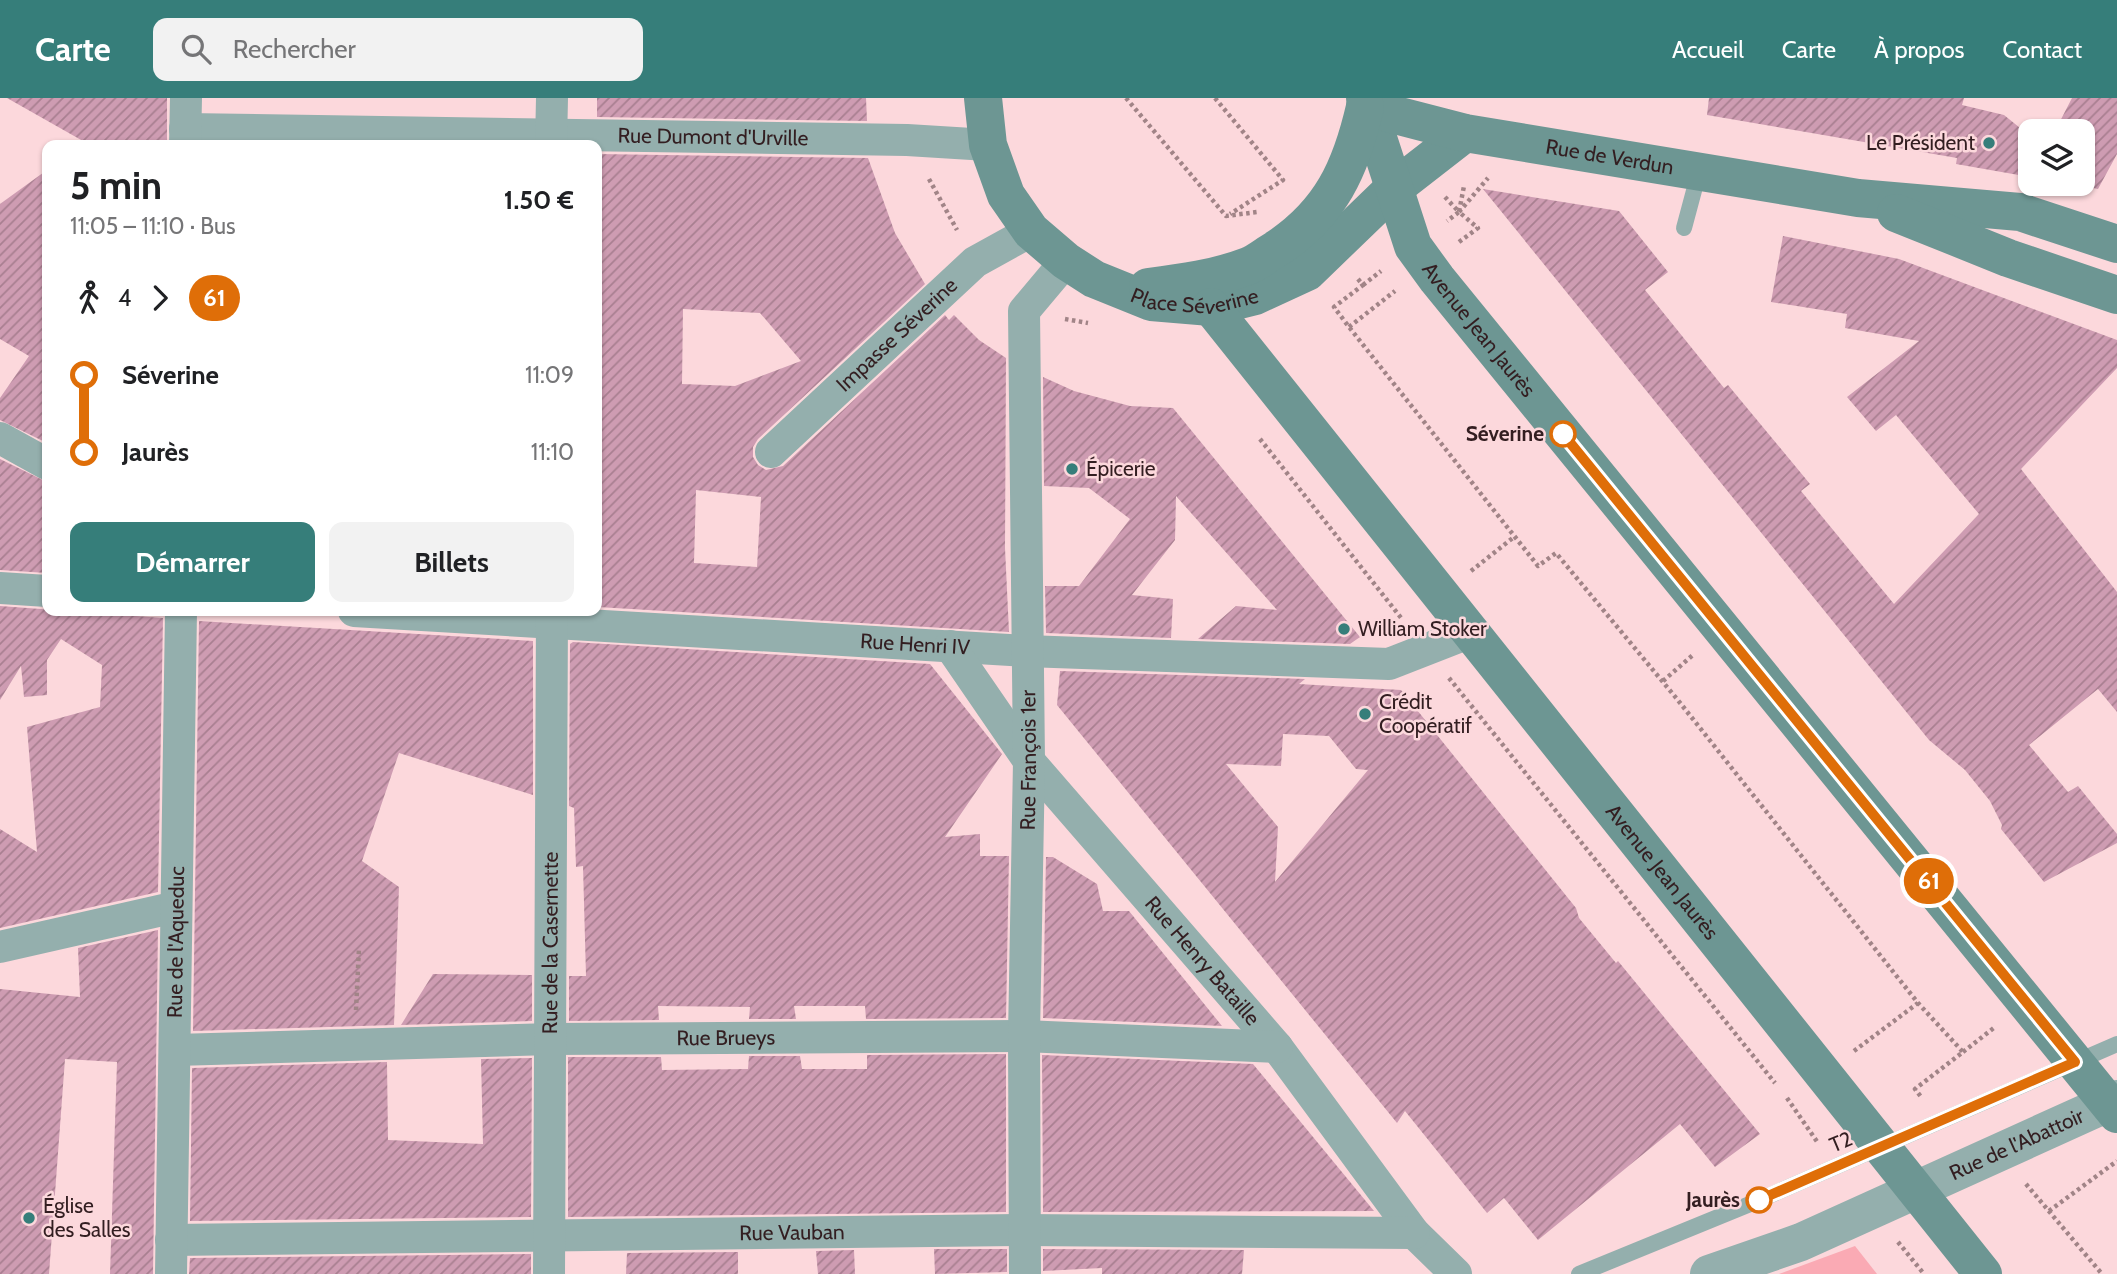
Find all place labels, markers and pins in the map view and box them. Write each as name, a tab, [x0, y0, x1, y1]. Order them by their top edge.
place label: Le Président	[1866, 130, 1975, 155]
marker: Le Président	[1981, 135, 1997, 151]
place label: Séverine	[1466, 421, 1544, 446]
marker: Séverine	[1550, 421, 1576, 447]
place label: Épicerie	[1086, 456, 1156, 481]
marker: Épicerie	[1064, 461, 1080, 477]
place label: William Stoker	[1358, 616, 1487, 641]
marker: William Stoker	[1336, 621, 1352, 637]
place label: Crédit Coopératif	[1379, 689, 1472, 738]
marker: Crédit Coopératif	[1357, 706, 1373, 722]
place label: Jaurès	[1685, 1187, 1740, 1212]
marker: Jaurès	[1746, 1187, 1772, 1213]
place label: Église des Salles	[43, 1193, 131, 1242]
marker: Église des Salles	[21, 1210, 37, 1226]

